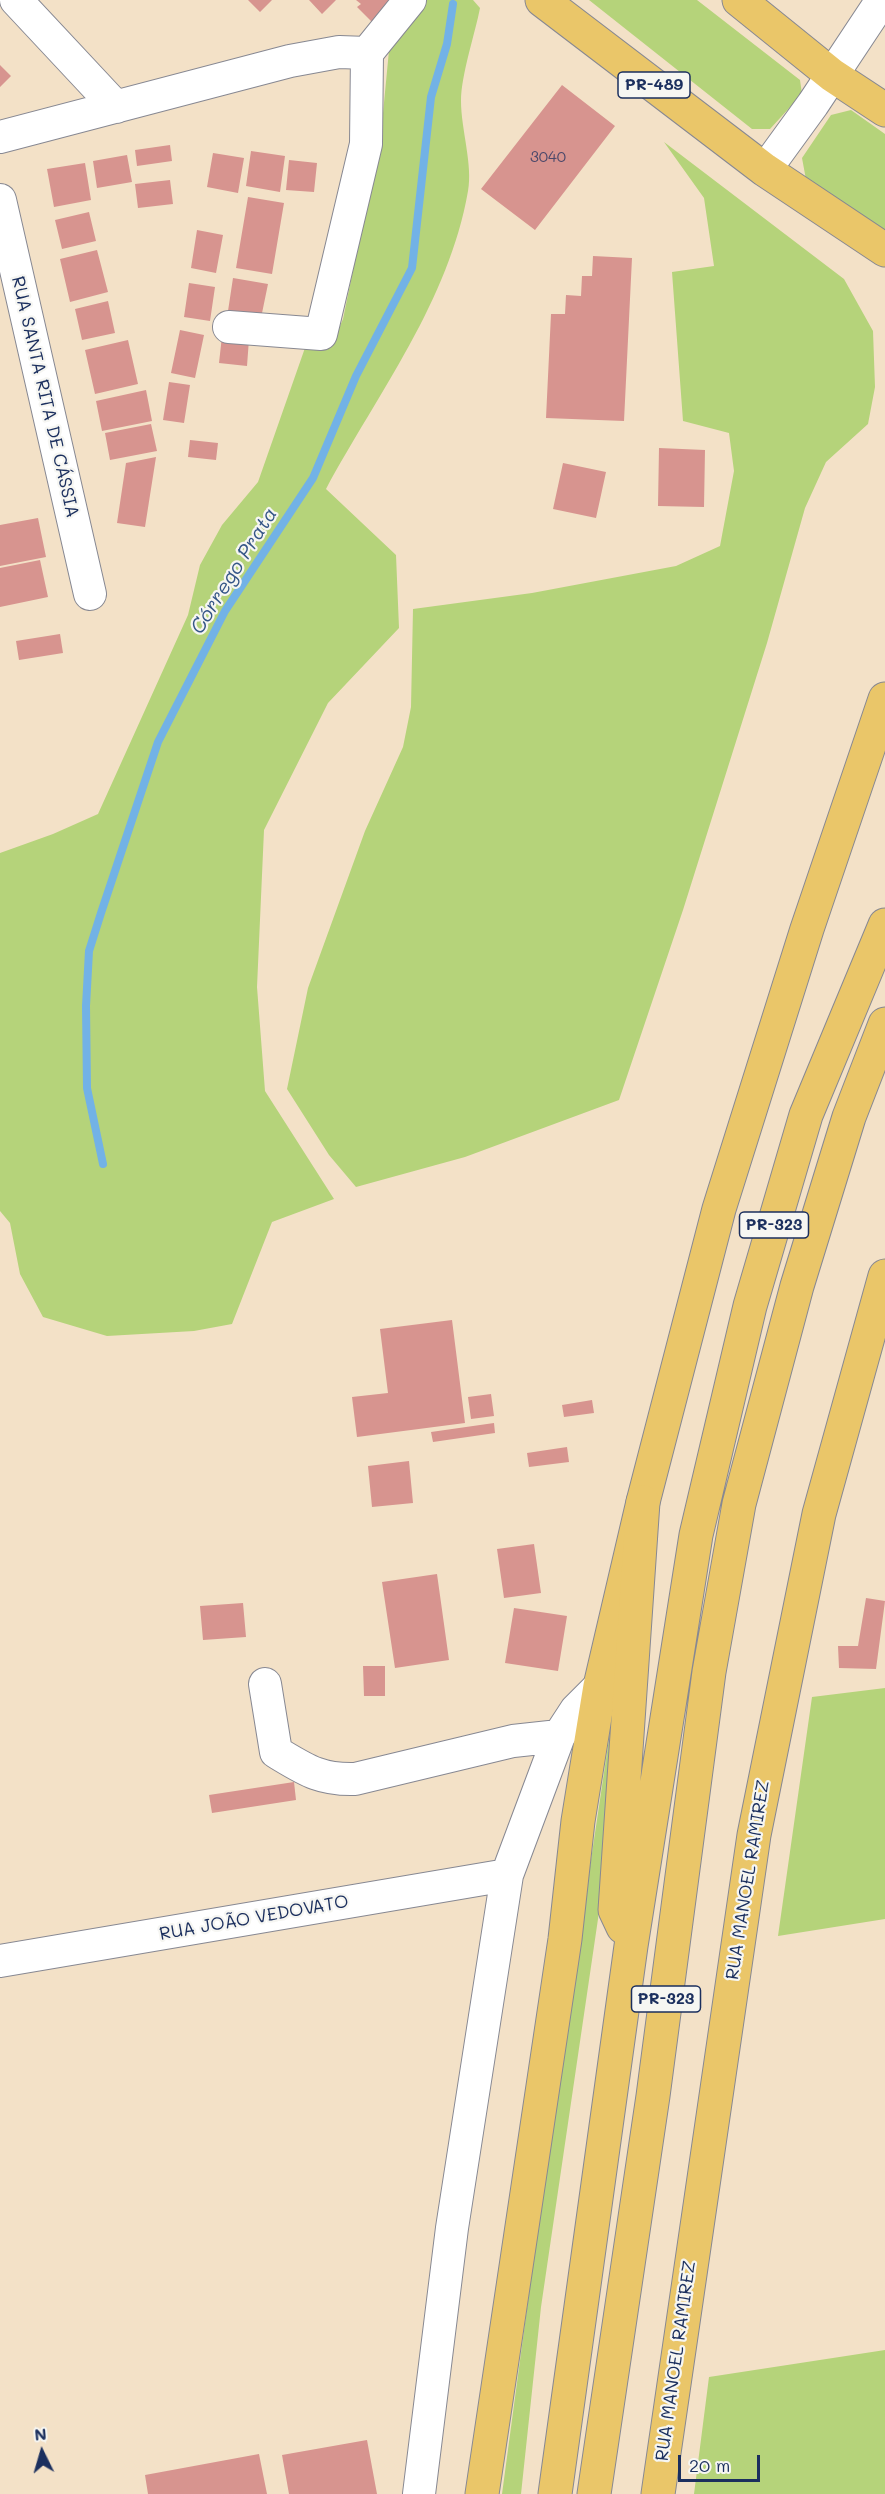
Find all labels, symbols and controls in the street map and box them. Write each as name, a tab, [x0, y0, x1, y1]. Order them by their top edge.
road number: PR-489	[618, 72, 690, 98]
house number: 3040	[530, 148, 566, 166]
street label: RUA SANTA RITA DE CÁSSIA	[7, 274, 83, 520]
water label: Córrego Prata	[186, 503, 282, 639]
road number: PR-323	[740, 1212, 808, 1238]
street label: RUA MANOEL RAMIREZ	[722, 1779, 774, 1981]
street label: RUA JOÃO VEDOVATO	[158, 1891, 350, 1945]
road number: PR-323	[632, 1986, 700, 2012]
street label: RUA MANOEL RAMIREZ	[651, 2260, 701, 2462]
north arrow	[12, 2422, 72, 2482]
text: N	[33, 2423, 47, 2445]
scale bar	[681, 2443, 764, 2481]
text: 20 m	[689, 2453, 730, 2477]

